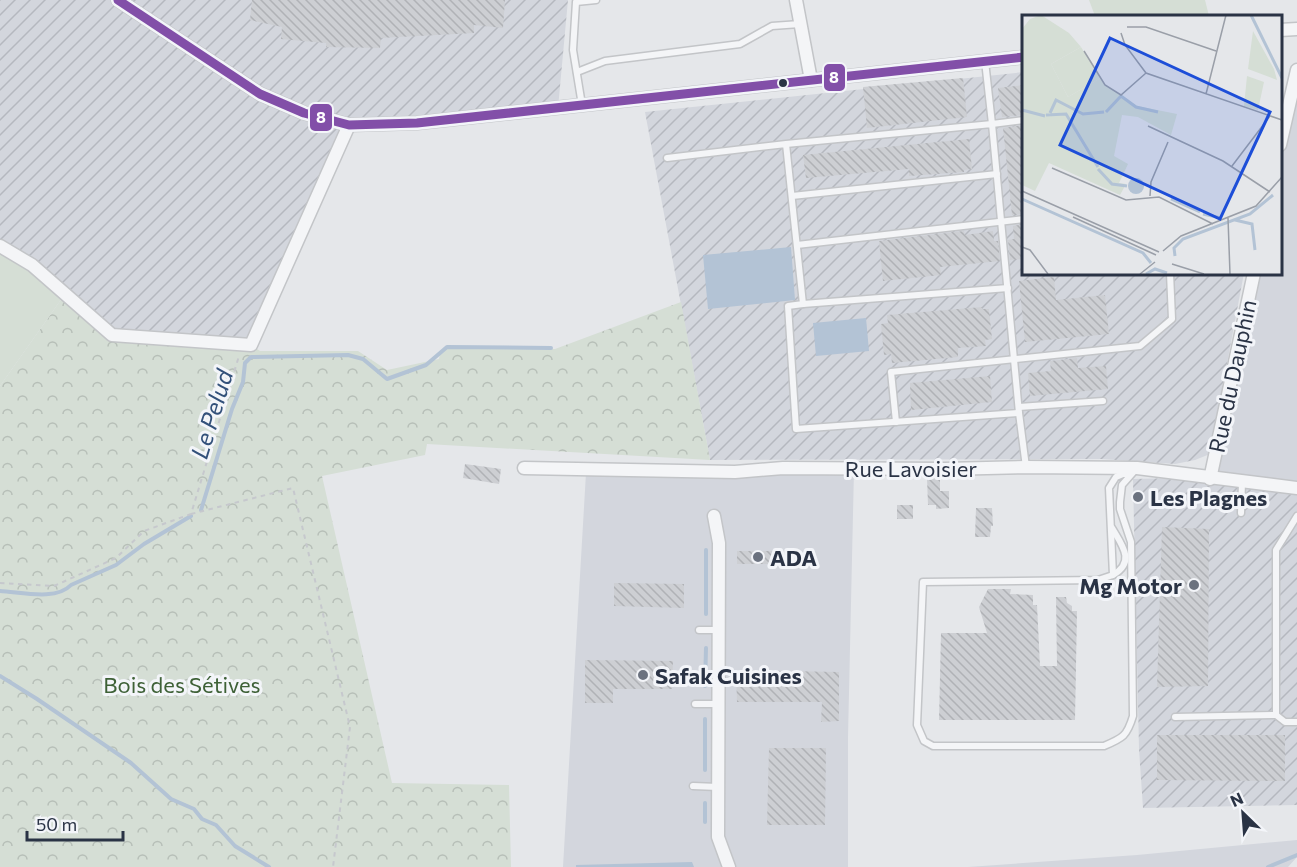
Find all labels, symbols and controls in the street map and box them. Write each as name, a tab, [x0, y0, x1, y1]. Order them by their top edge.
inset map	[1022, 15, 1282, 274]
line badge: 8	[823, 63, 846, 92]
text: 8	[829, 67, 839, 86]
unlabelled marker	[777, 77, 789, 89]
line badge: 8	[309, 103, 333, 132]
text: 8	[316, 107, 326, 126]
street label: Rue du Dauphin	[1203, 297, 1261, 455]
water label: Le Pelud	[184, 365, 239, 462]
street label: Rue Lavoisier	[845, 455, 977, 482]
place label: Les Plagnes	[1150, 484, 1267, 511]
marker: Les Plagnes	[1131, 490, 1145, 504]
place label: ADA	[770, 544, 817, 571]
marker: ADA	[751, 550, 765, 564]
place label: Mg Motor	[1079, 572, 1182, 599]
marker: Mg Motor	[1187, 578, 1201, 592]
place label: Safak Cuisines	[655, 662, 802, 689]
marker: Safak Cuisines	[636, 668, 650, 682]
park label: Bois des Sétives	[103, 671, 261, 698]
north arrow	[1213, 783, 1273, 843]
text: N	[1227, 788, 1246, 810]
scale bar	[27, 804, 123, 842]
text: 50 m	[36, 813, 77, 835]

